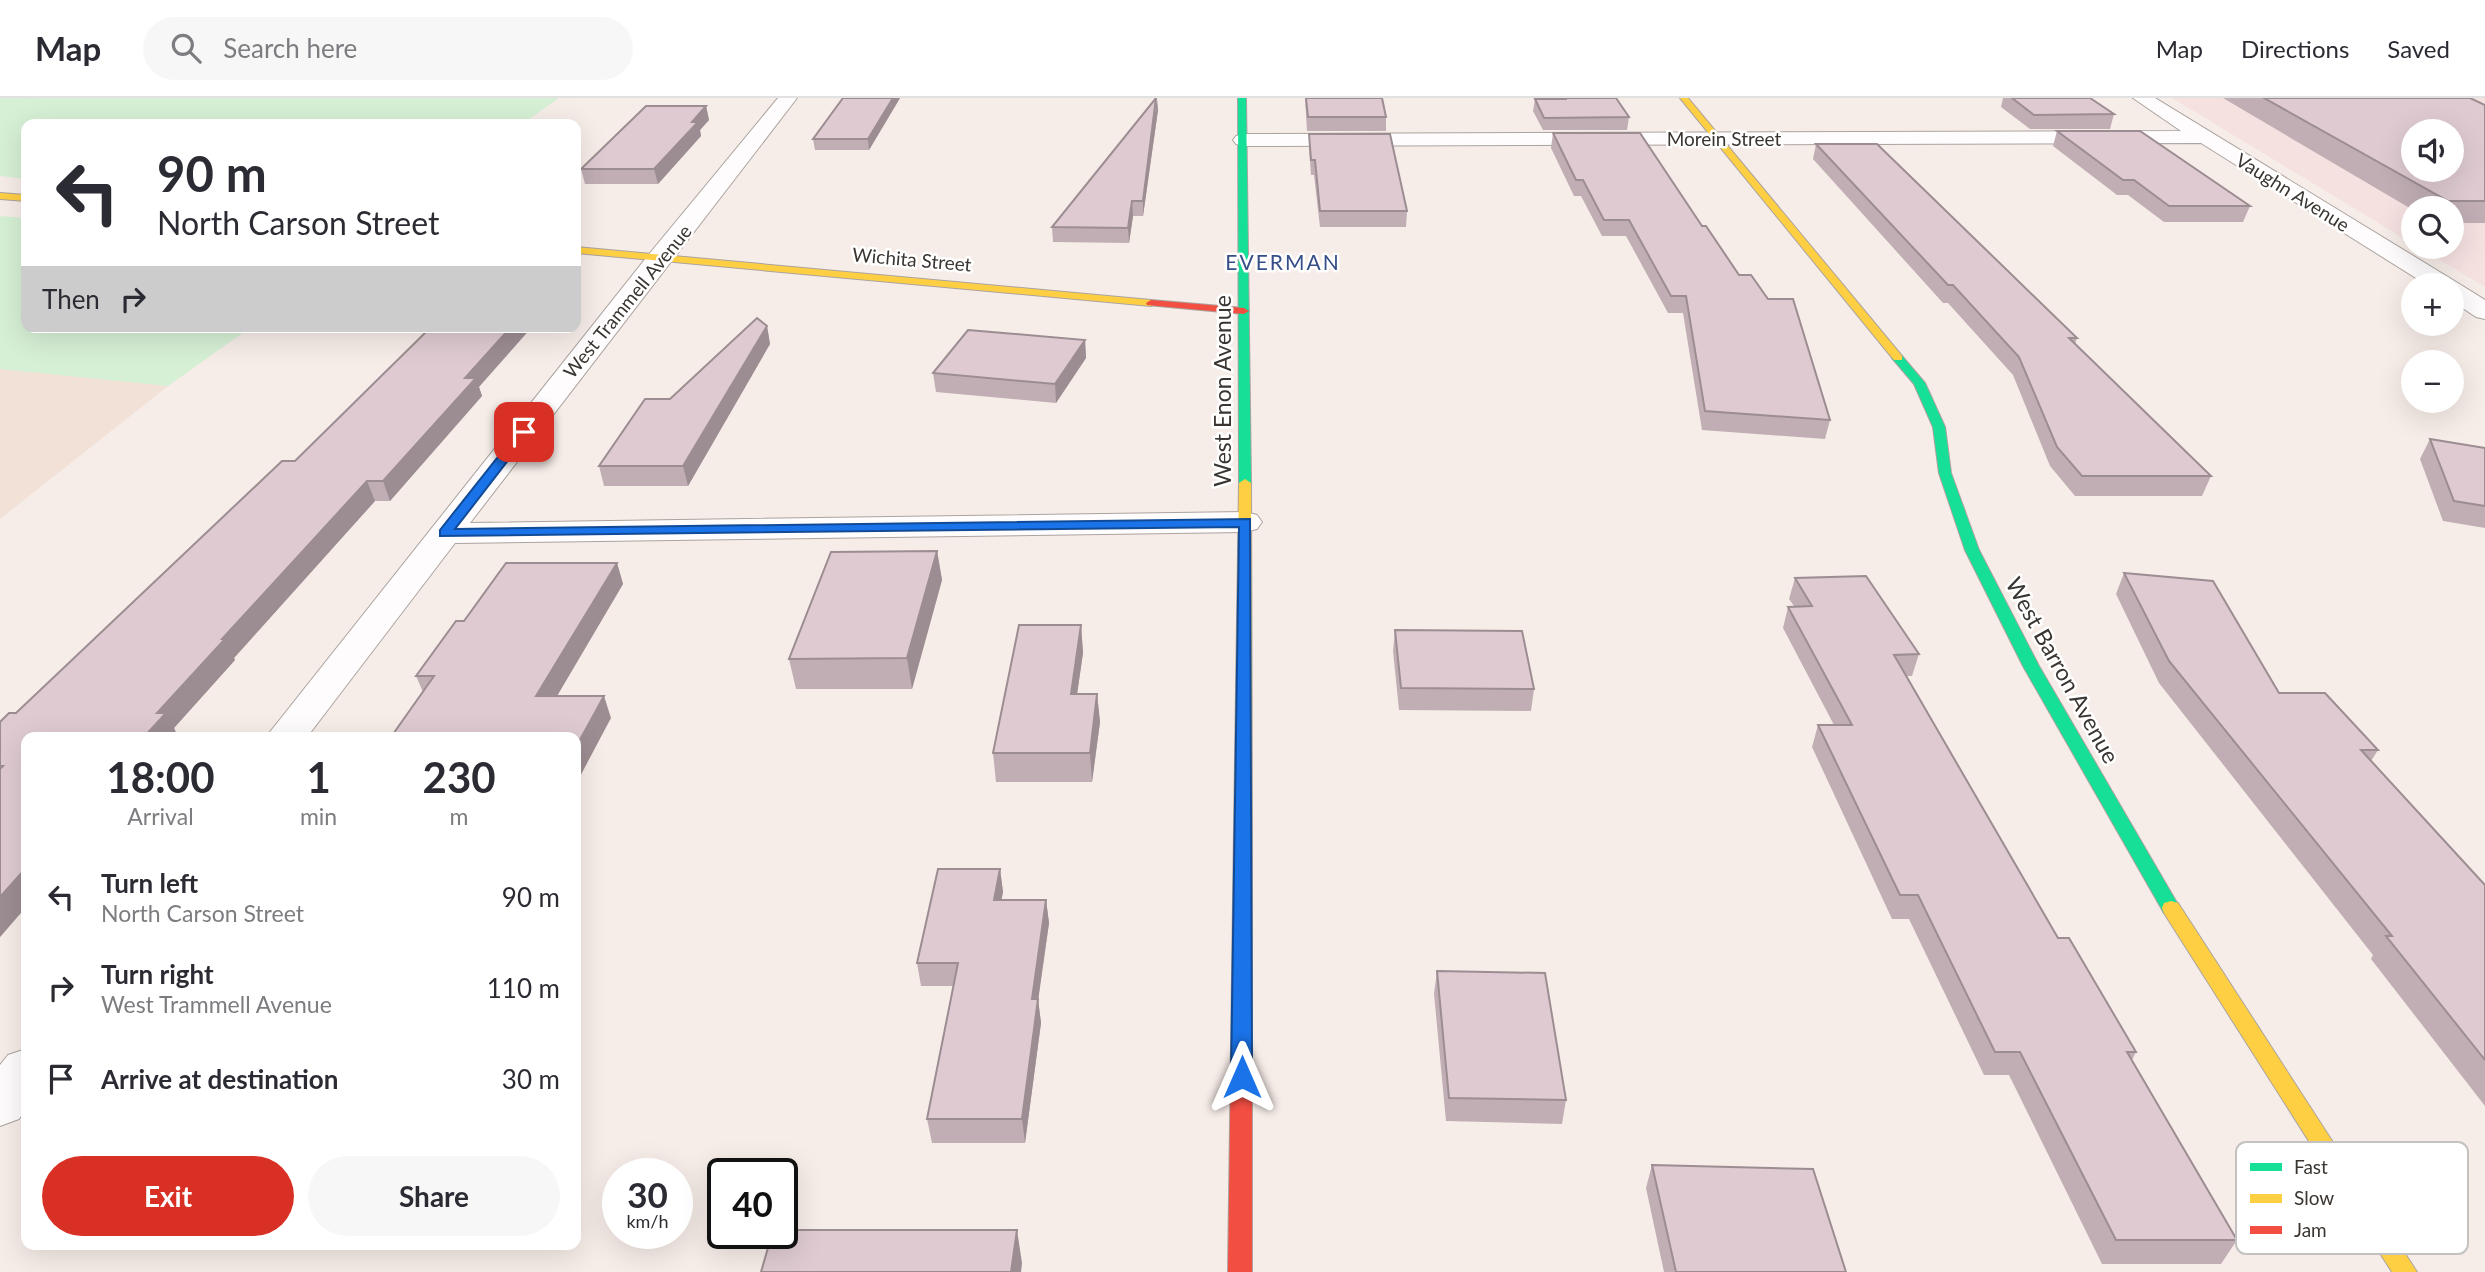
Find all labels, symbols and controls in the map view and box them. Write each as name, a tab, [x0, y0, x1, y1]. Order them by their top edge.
search box	[143, 17, 633, 80]
text: Map	[35, 28, 101, 68]
icon: search	[167, 29, 205, 67]
text: Search here	[223, 32, 357, 64]
text: Map	[2156, 34, 2203, 63]
text: Directions	[2241, 34, 2349, 63]
text: Saved	[2387, 34, 2450, 63]
map controls	[2401, 119, 2464, 413]
button: sound	[2401, 119, 2464, 182]
street label: Morein Street	[1667, 127, 1782, 150]
text: 90 m	[157, 144, 267, 202]
icon: left	[42, 147, 133, 238]
street label: Vaughn Avenue	[2232, 148, 2354, 236]
button: search	[2401, 196, 2464, 259]
text: North Carson Street	[157, 203, 439, 242]
street label: West Trammell Avenue	[558, 220, 696, 382]
street label: Wichita Street	[851, 242, 973, 276]
district label: EVERMAN	[1225, 249, 1341, 274]
button: +	[2401, 273, 2464, 336]
icon: right	[114, 280, 152, 318]
text: Then	[42, 283, 100, 315]
street label: West Enon Avenue	[1208, 295, 1236, 487]
button: −	[2401, 350, 2464, 413]
pin	[494, 402, 554, 462]
icon: arrive	[505, 413, 543, 451]
street label: West Barron Avenue	[2000, 572, 2126, 768]
text: 18:00	[106, 752, 215, 802]
text: 1	[306, 752, 331, 802]
text: 230	[423, 752, 496, 802]
text: Arrival	[127, 802, 194, 830]
text: min	[300, 802, 337, 830]
text: m	[450, 802, 469, 830]
text: Turn left	[101, 867, 198, 899]
icon: left	[42, 878, 80, 916]
text: 90 m	[502, 881, 560, 913]
text: North Carson Street	[101, 899, 304, 927]
text: Turn right	[101, 958, 214, 990]
icon: right	[42, 969, 80, 1007]
text: 110 m	[487, 972, 560, 1004]
text: West Trammell Avenue	[101, 990, 332, 1018]
position arrow	[1205, 1040, 1279, 1114]
icon: arrive	[42, 1060, 80, 1098]
text: Arrive at destination	[101, 1063, 338, 1095]
text: 30 m	[502, 1063, 560, 1095]
legend	[2236, 1142, 2468, 1254]
text: Fast	[2294, 1155, 2328, 1178]
button: Exit	[42, 1156, 294, 1236]
button: Share	[308, 1156, 560, 1236]
speed limit sign: 40	[707, 1158, 798, 1249]
text: 30	[627, 1173, 668, 1215]
text: Slow	[2294, 1186, 2334, 1209]
text: km/h	[626, 1210, 669, 1232]
text: Jam	[2294, 1218, 2327, 1241]

